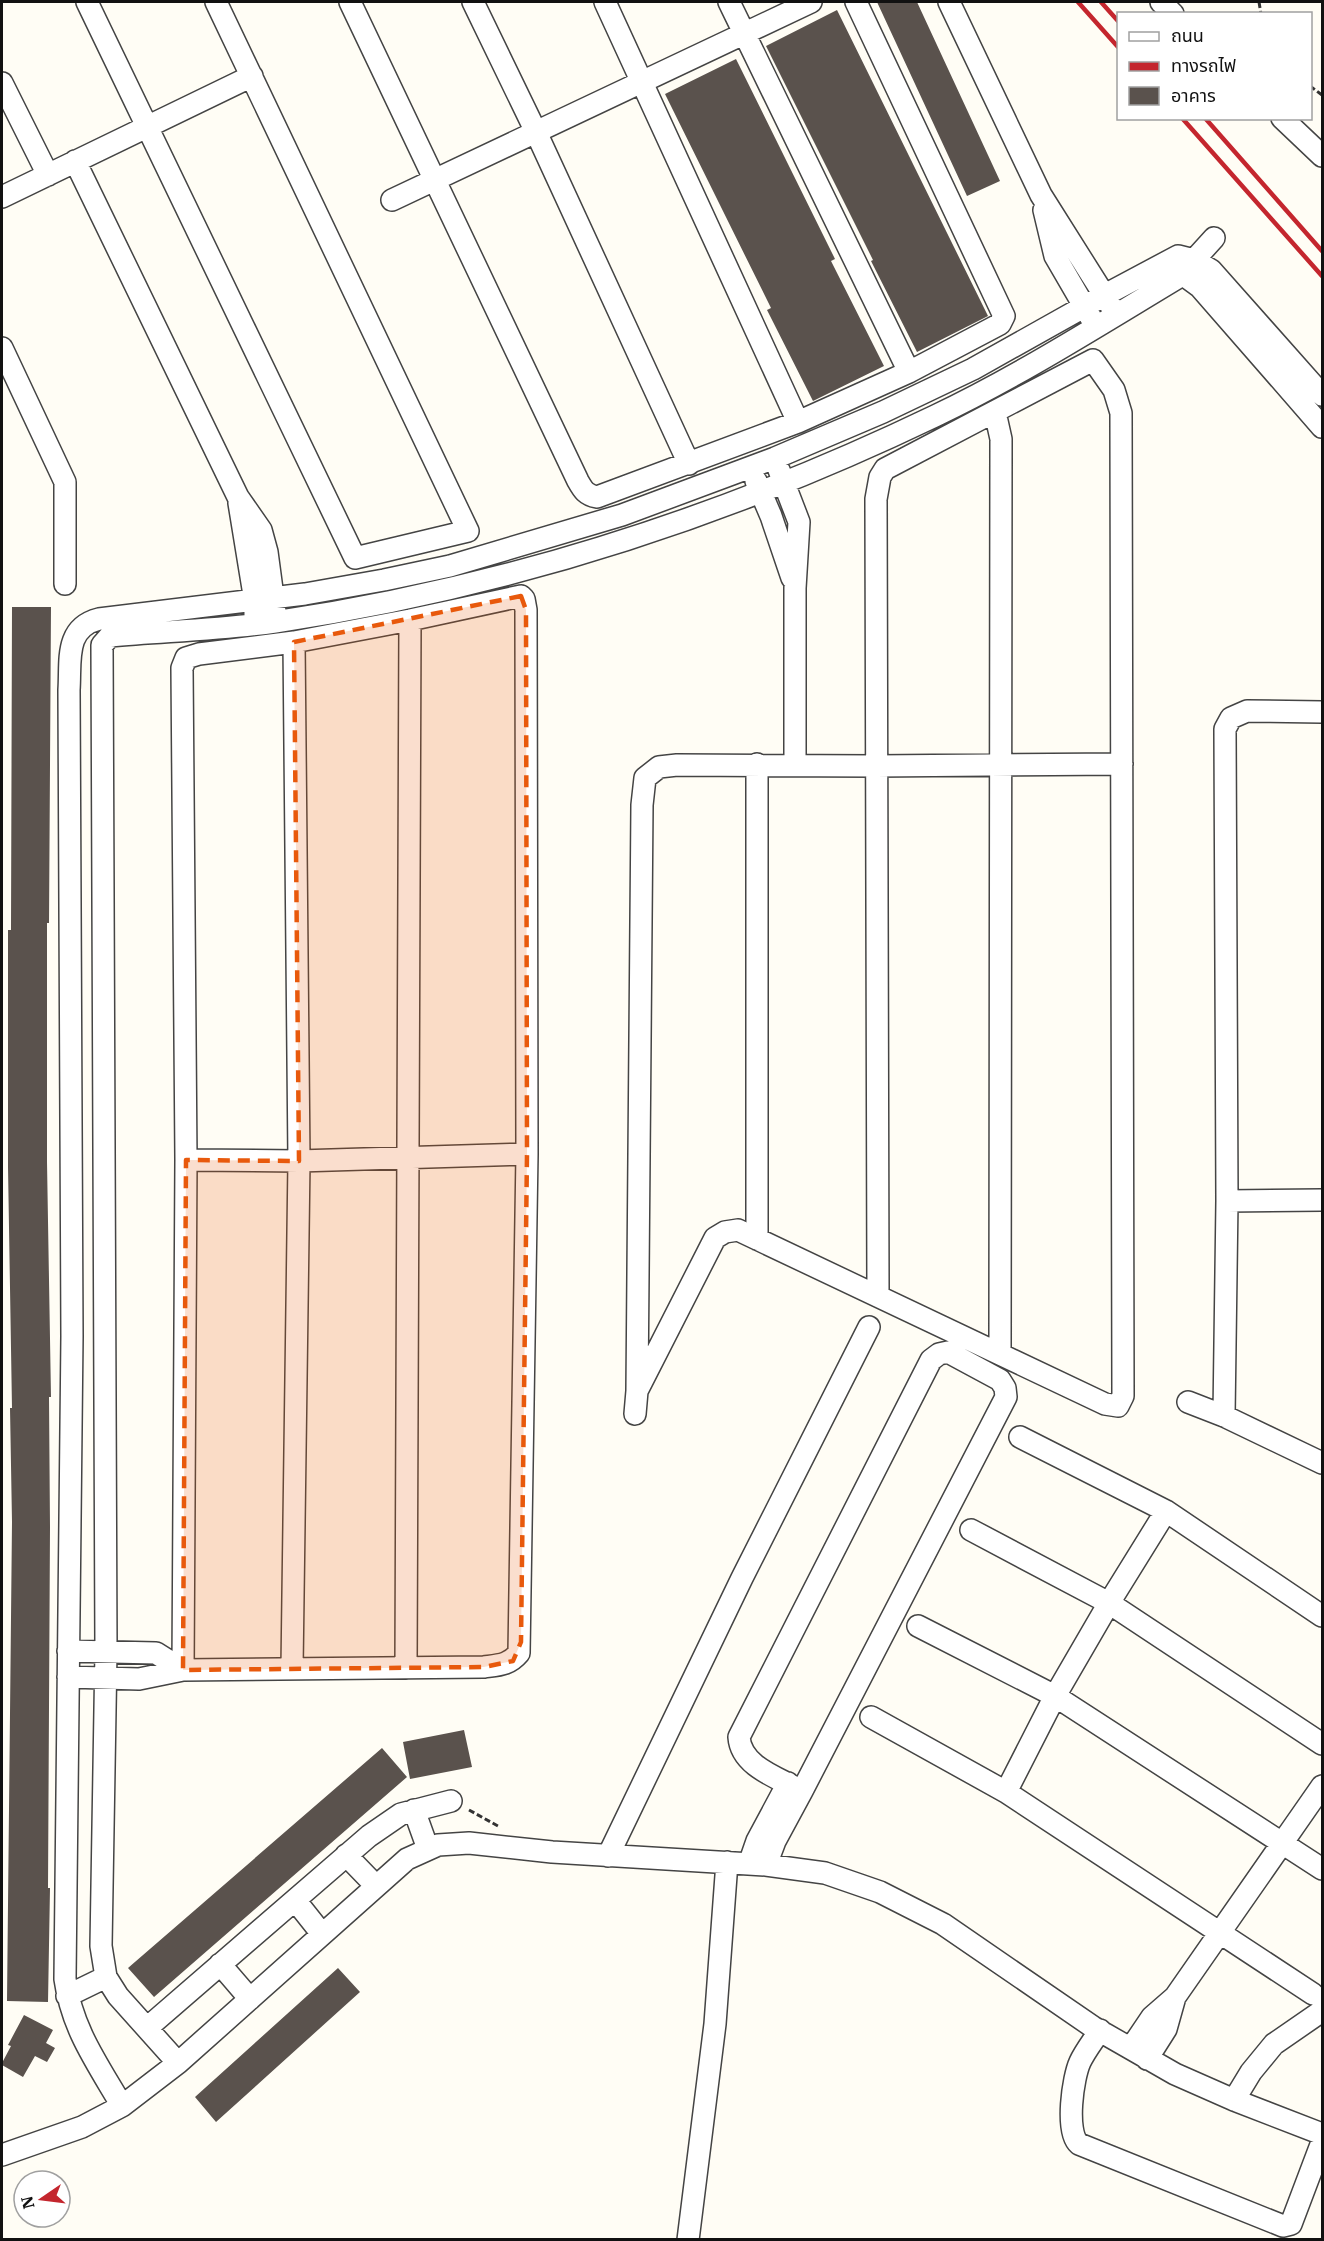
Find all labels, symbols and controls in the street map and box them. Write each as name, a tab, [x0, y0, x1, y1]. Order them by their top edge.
legend	[1117, 12, 1312, 120]
text: ถนน	[1171, 24, 1204, 47]
text: ทางรถไฟ	[1171, 54, 1236, 77]
text: อาคาร	[1171, 84, 1216, 107]
north arrow	[12, 2169, 72, 2229]
text: N	[16, 2194, 39, 2211]

